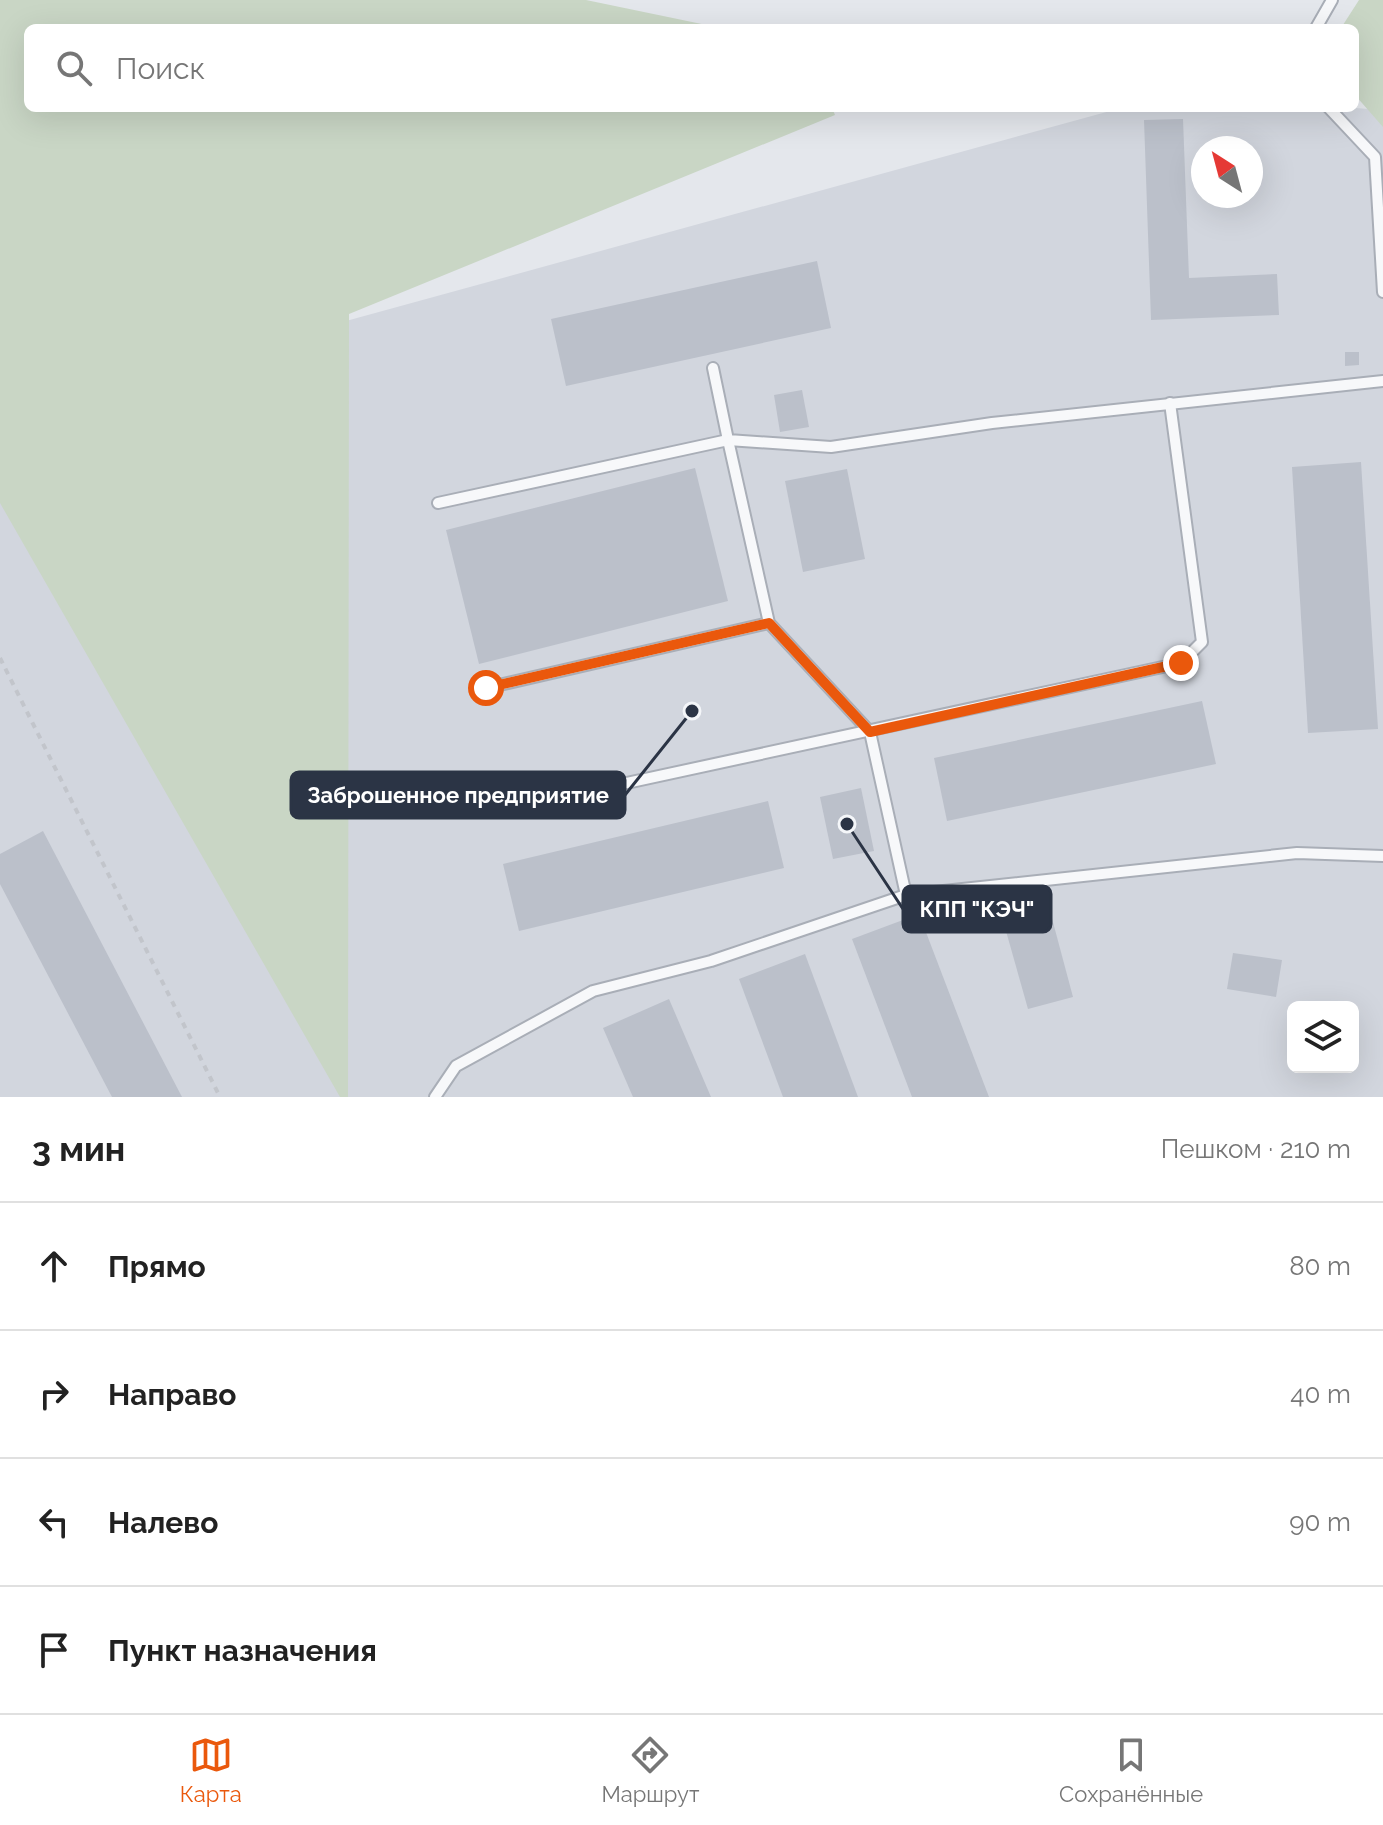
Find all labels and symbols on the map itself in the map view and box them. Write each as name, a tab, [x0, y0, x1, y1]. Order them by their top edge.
north arrow	[1191, 136, 1263, 208]
route end	[1163, 645, 1199, 681]
route start	[468, 670, 504, 706]
callout: Заброшенное предприятие	[291, 772, 625, 818]
text: Заброшенное предприятие	[307, 782, 609, 808]
callout: КПП "КЭЧ"	[903, 886, 1051, 932]
text: КПП "КЭЧ"	[919, 896, 1035, 922]

